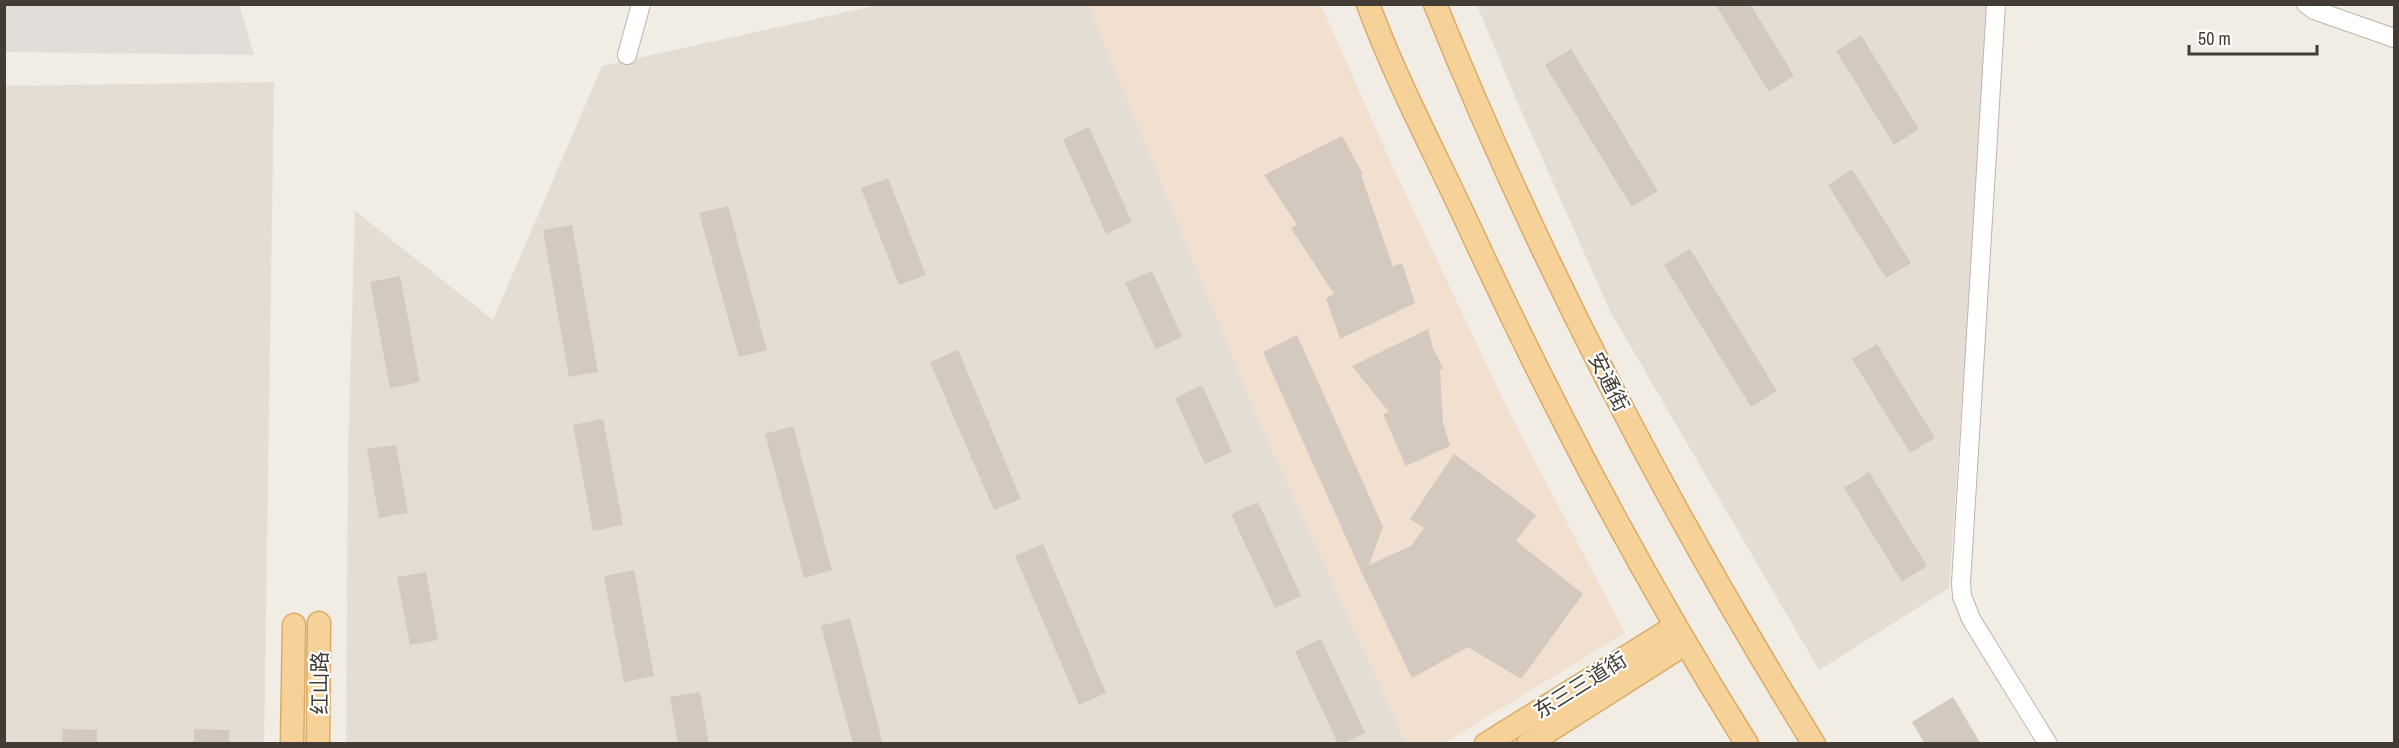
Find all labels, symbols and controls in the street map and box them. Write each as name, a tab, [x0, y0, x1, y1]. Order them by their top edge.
scale bar	[2189, 18, 2316, 56]
text: 50 m	[2198, 26, 2231, 51]
street label: 安通街	[1582, 347, 1636, 417]
street label: 东三三道街	[1528, 645, 1632, 725]
street label: 红山路	[305, 652, 334, 715]

